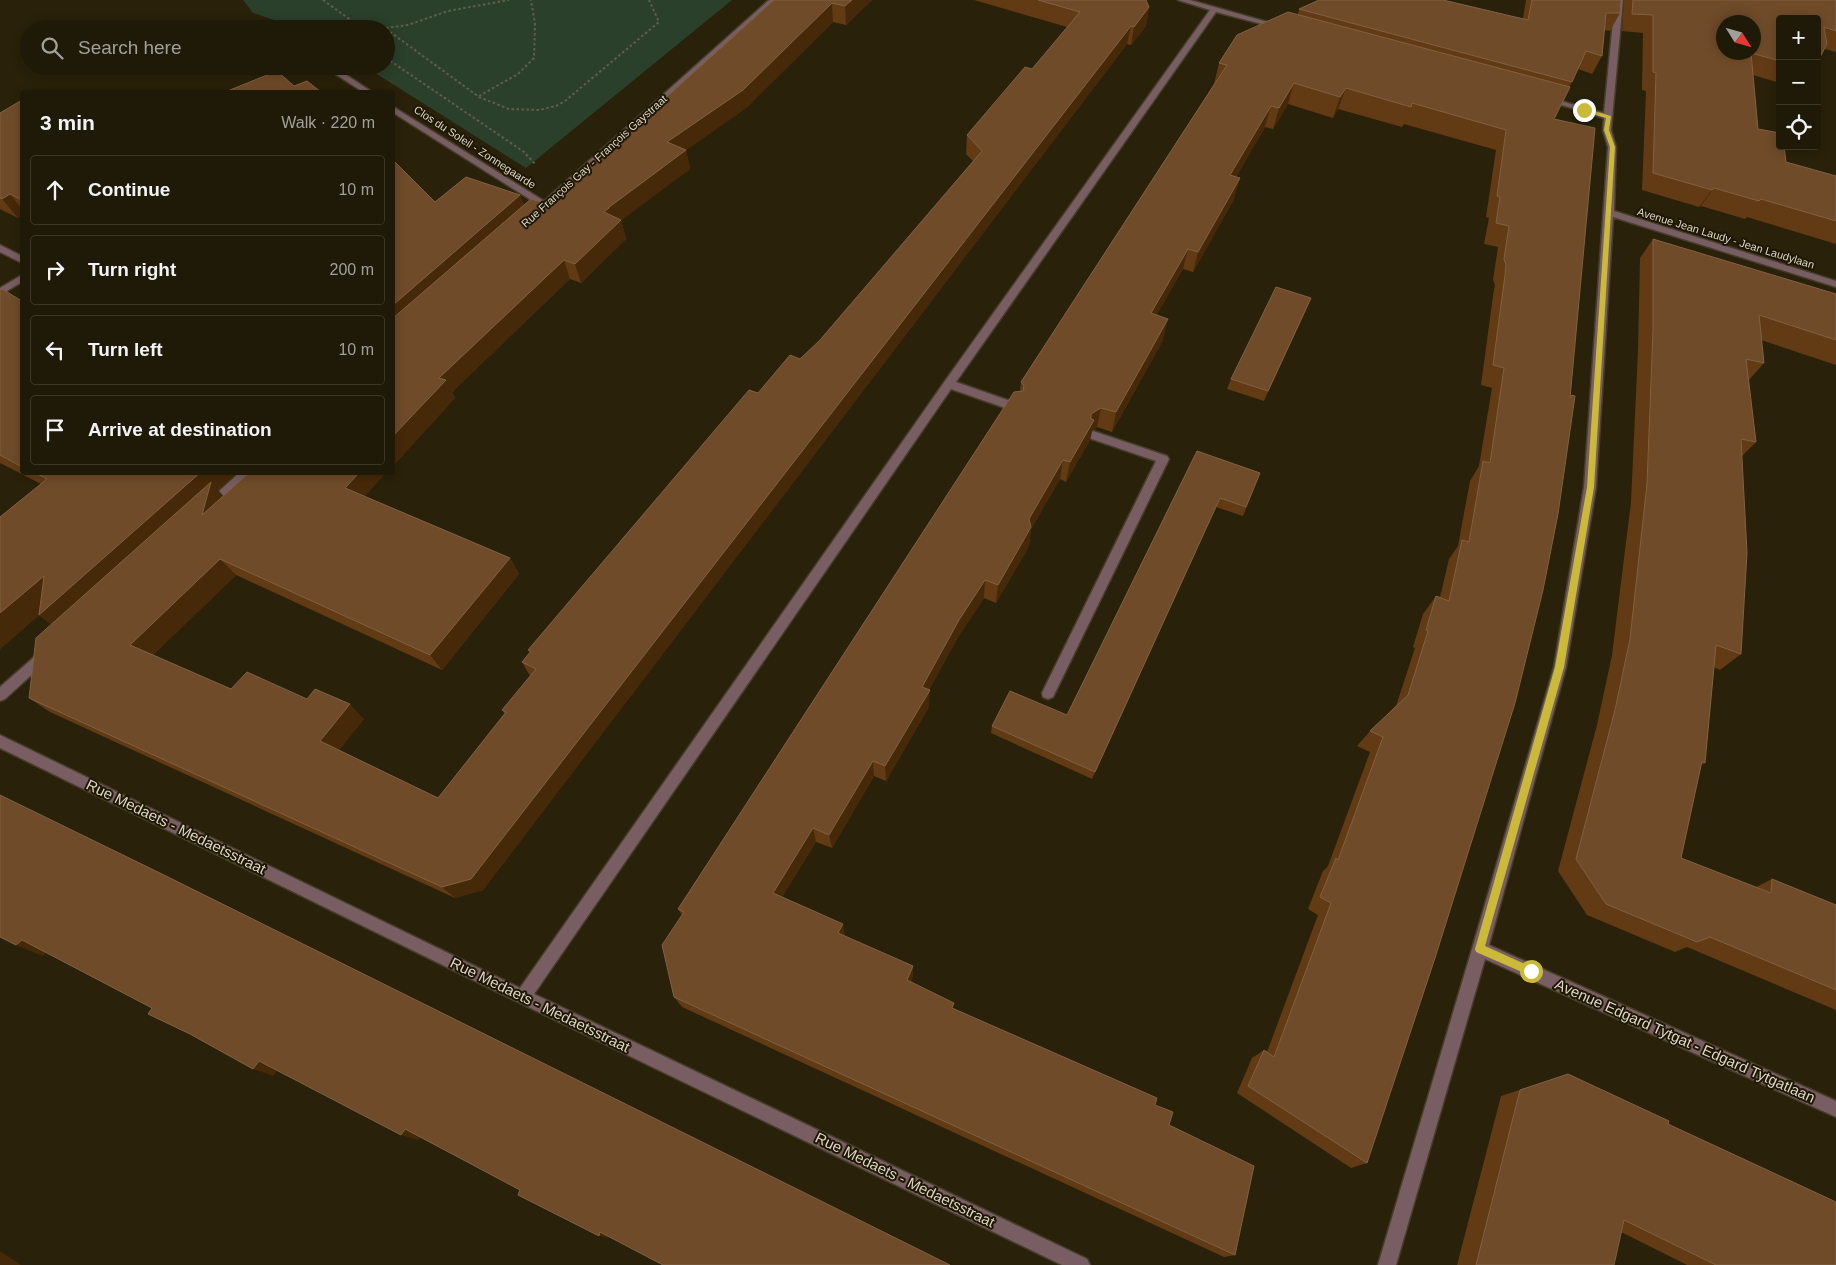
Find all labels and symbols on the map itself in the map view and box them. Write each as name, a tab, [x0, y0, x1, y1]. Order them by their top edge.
north arrow	[1716, 15, 1761, 60]
street label: Rue François Gay - François Gaystraat	[519, 93, 669, 229]
route end	[1573, 99, 1596, 122]
street label: Clos du Soleil - Zonnegaarde	[412, 103, 538, 191]
street label: Avenue Jean Laudy - Jean Laudylaan	[1636, 205, 1816, 271]
street label: Rue Medaets - Medaetsstraat	[84, 776, 269, 878]
street label: Rue Medaets - Medaetsstraat	[448, 954, 633, 1056]
route start	[1520, 960, 1543, 983]
street label: Avenue Edgard Tytgat - Edgard Tytgatlaan	[1553, 975, 1818, 1106]
street label: Rue Medaets - Medaetsstraat	[813, 1129, 998, 1231]

